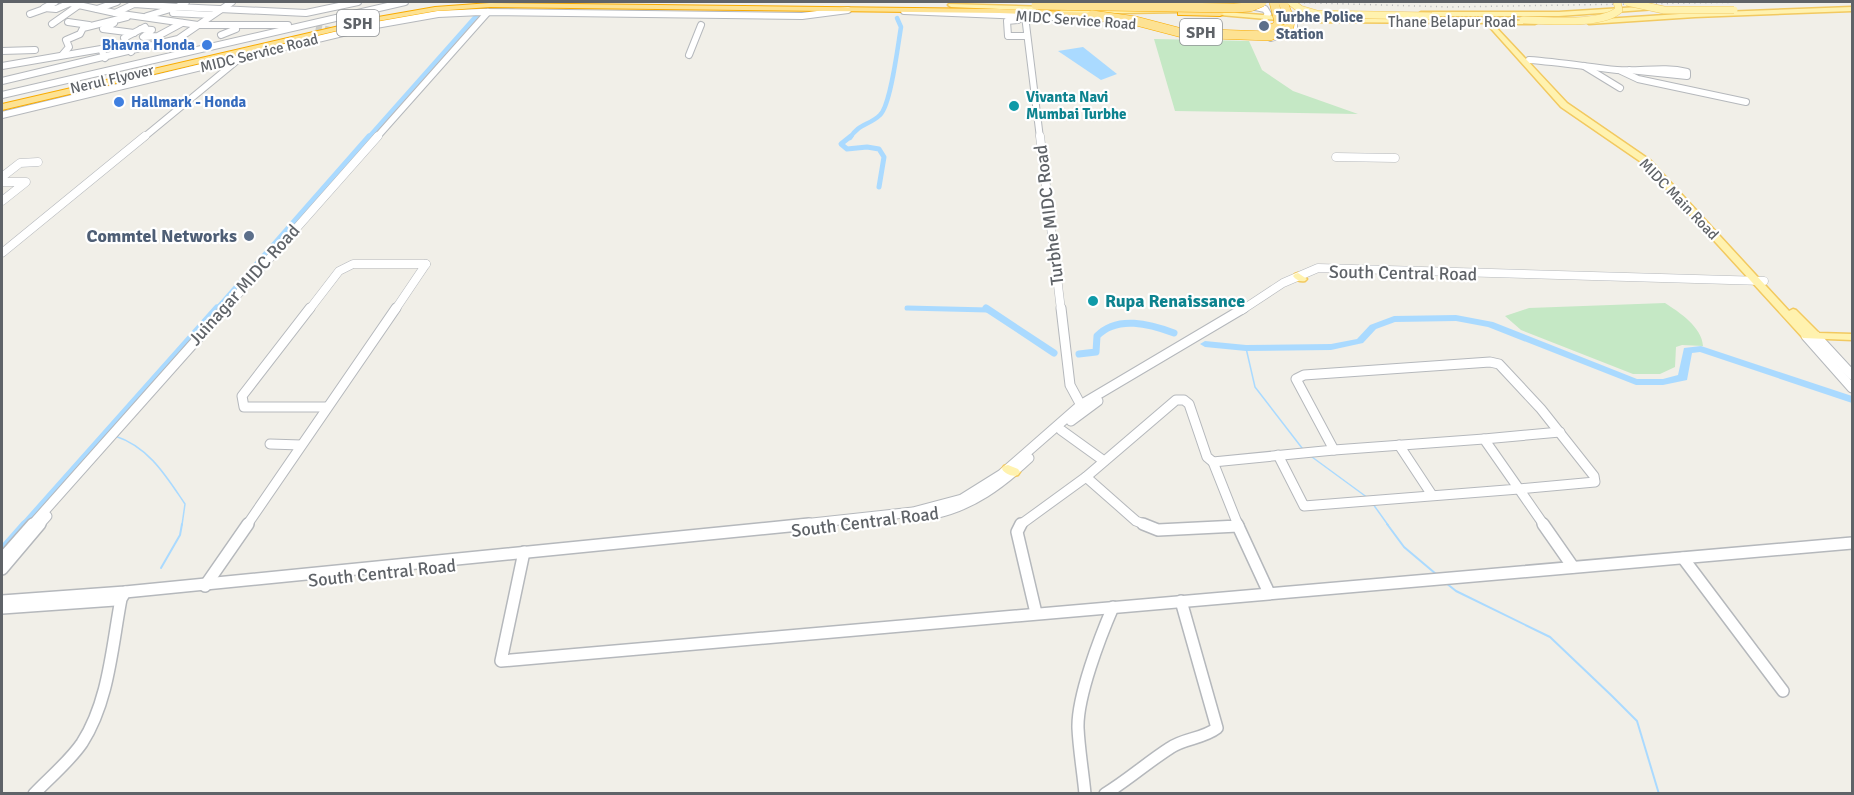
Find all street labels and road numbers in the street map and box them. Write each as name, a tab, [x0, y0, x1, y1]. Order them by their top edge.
street label: MIDC Service Road	[1015, 7, 1137, 33]
road number: SPH	[337, 10, 379, 36]
street label: Thane Belapur Road	[1388, 13, 1516, 31]
road number: SPH	[1180, 19, 1222, 45]
street label: MIDC Service Road	[198, 30, 320, 76]
street label: Nerul Flyover	[68, 61, 156, 97]
street label: Turbhe MIDC Road	[1029, 144, 1069, 286]
street label: MIDC Main Road	[1636, 155, 1722, 243]
street label: Juinagar MIDC Road	[184, 220, 304, 350]
street label: South Central Road	[1329, 261, 1477, 285]
street label: South Central Road	[790, 502, 940, 542]
street label: South Central Road	[307, 554, 457, 592]

